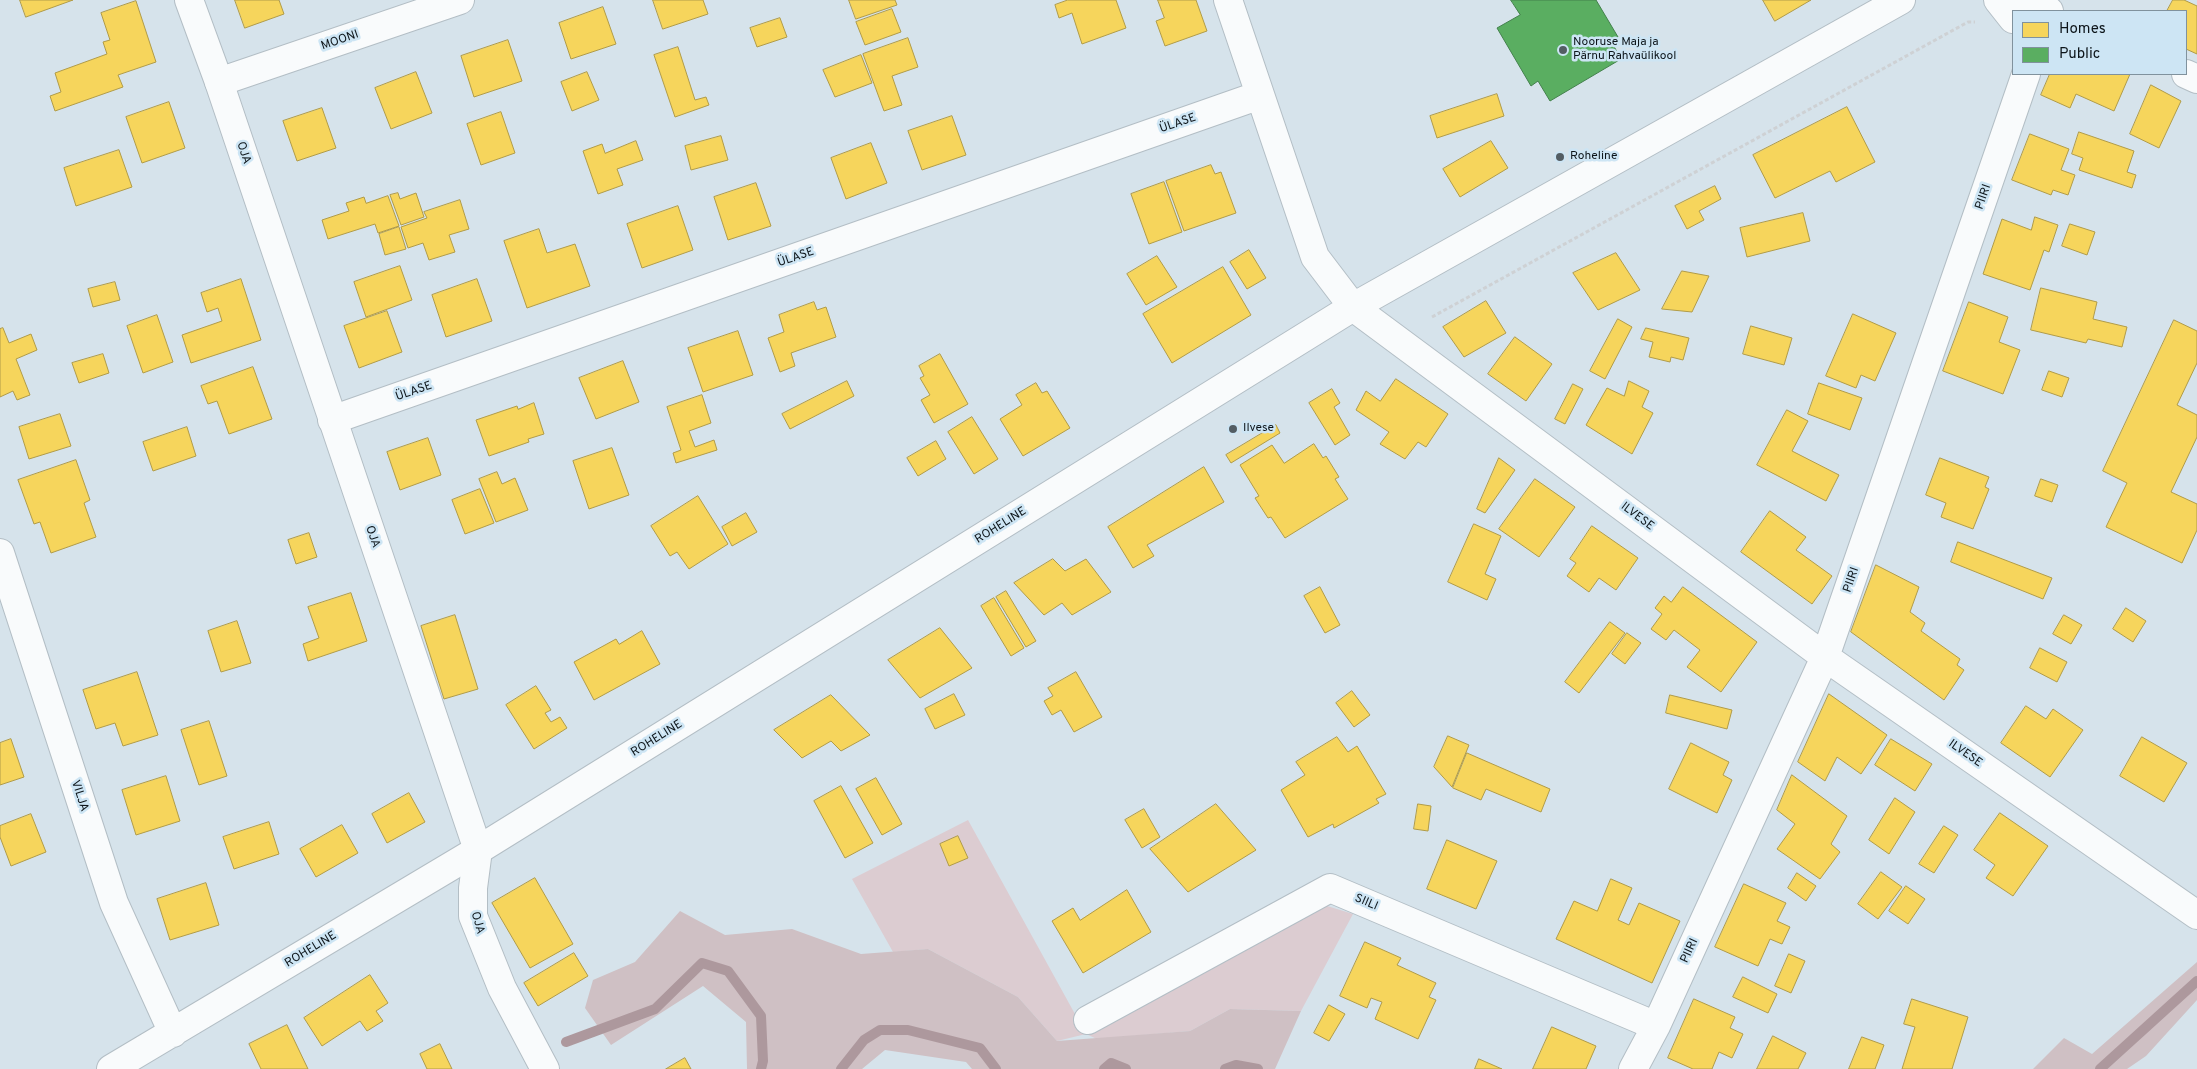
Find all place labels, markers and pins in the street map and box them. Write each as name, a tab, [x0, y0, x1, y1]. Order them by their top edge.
place label: Nooruse Maja ja Pärnu Rahvaülikool	[1573, 36, 1676, 64]
marker: Nooruse Maja ja Pärnu Rahvaülikool	[1557, 44, 1569, 56]
place label: Roheline	[1570, 150, 1617, 164]
marker: Roheline	[1554, 151, 1566, 163]
place label: Ilvese	[1243, 422, 1274, 436]
marker: Ilvese	[1227, 423, 1239, 435]

